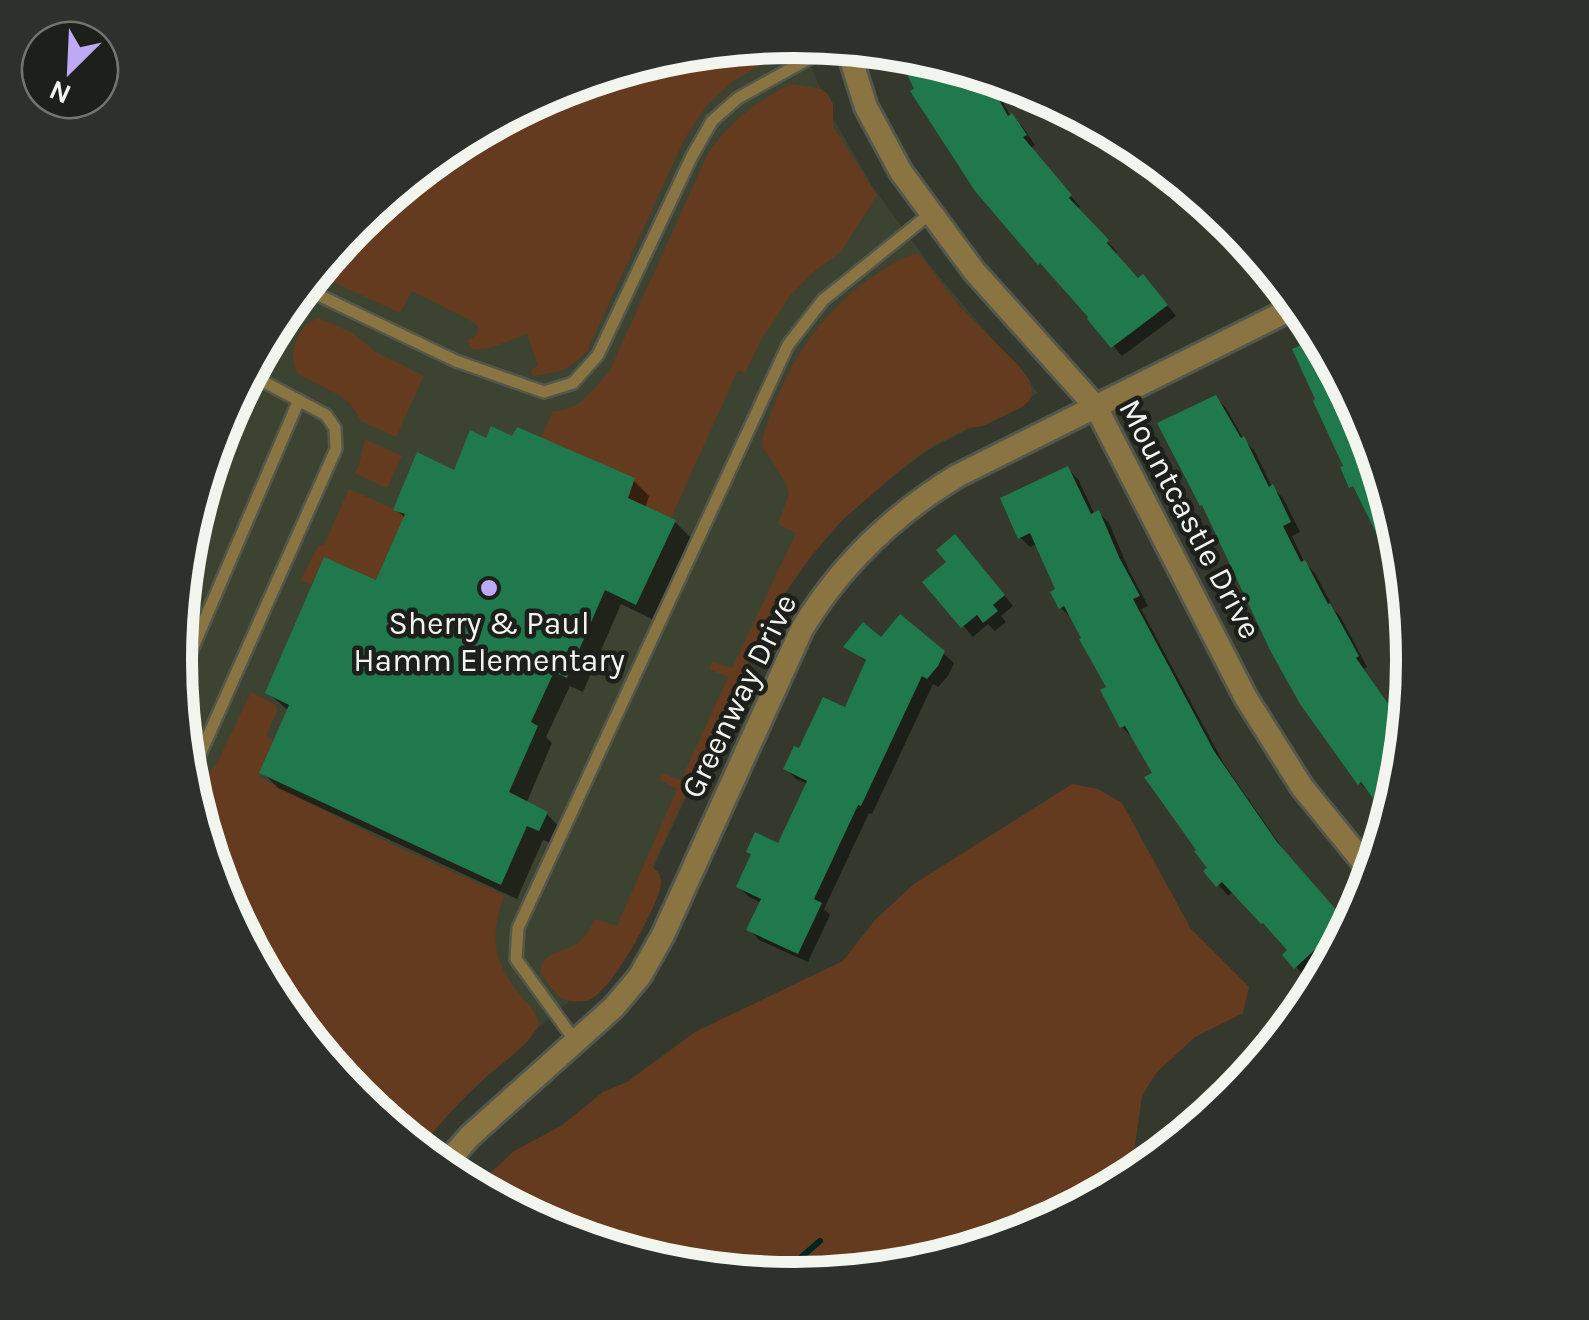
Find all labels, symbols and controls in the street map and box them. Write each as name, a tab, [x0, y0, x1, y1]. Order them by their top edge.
north arrow	[20, 20, 120, 120]
text: N	[44, 73, 76, 112]
street label: Mountcastle Drive	[1111, 393, 1269, 645]
marker: Sherry & Paul Hamm Elementary	[478, 577, 500, 599]
street label: Greenway Drive	[674, 588, 804, 804]
place label: Sherry & Paul Hamm Elementary	[353, 605, 625, 679]

